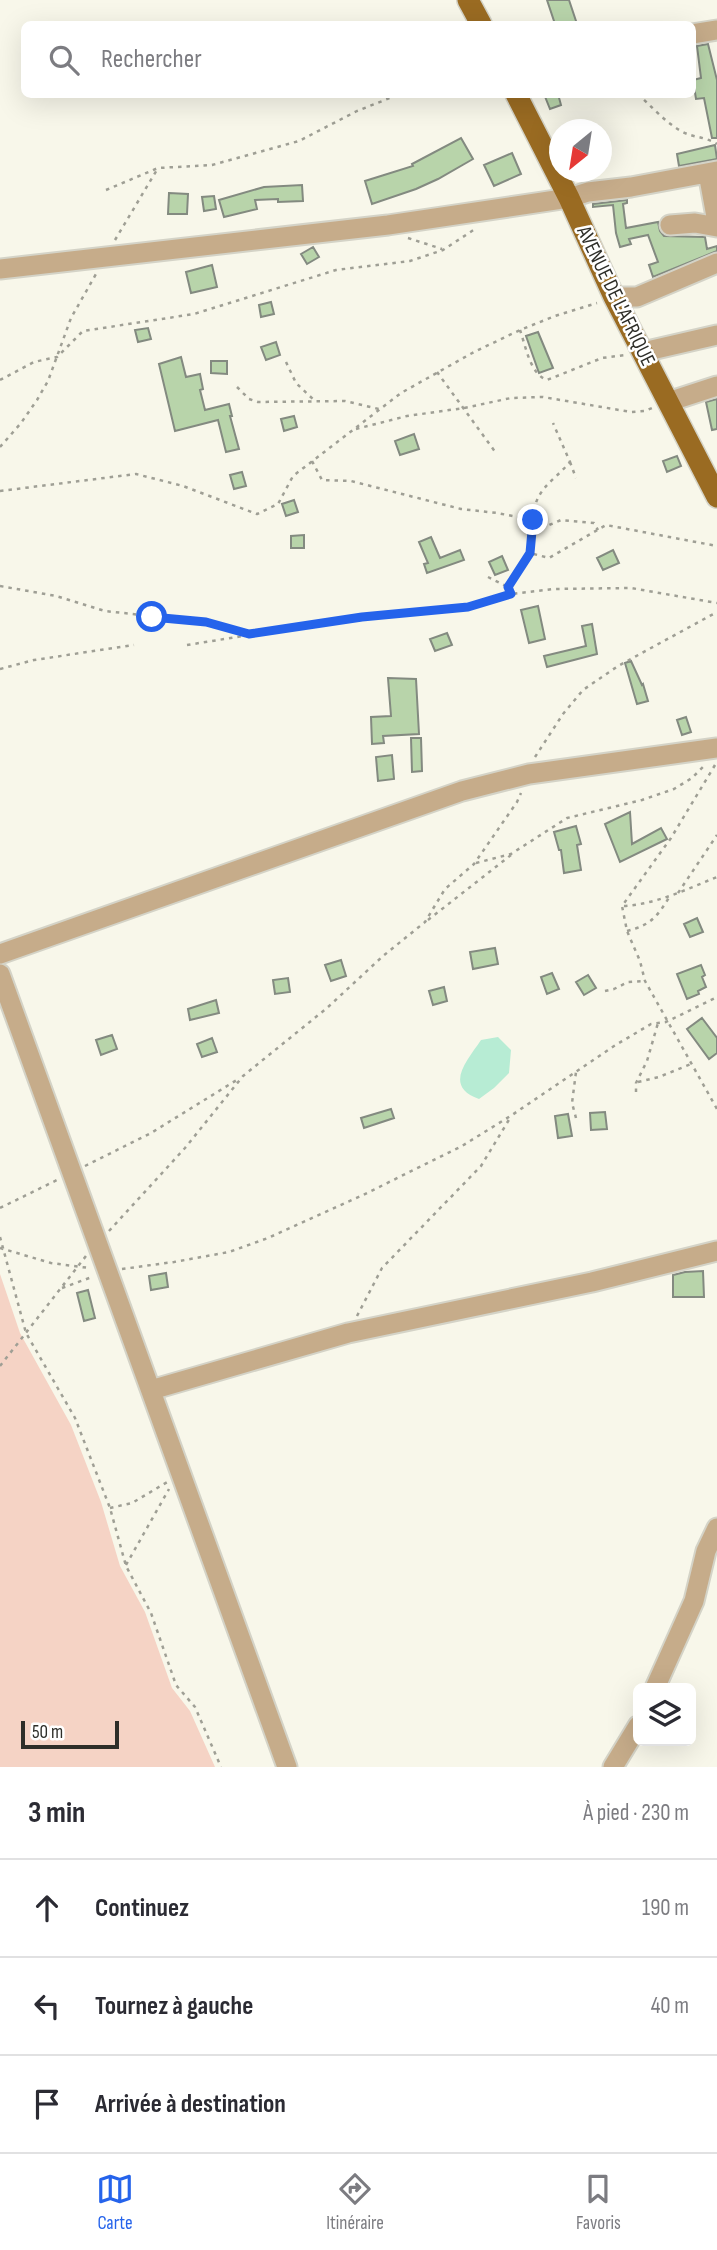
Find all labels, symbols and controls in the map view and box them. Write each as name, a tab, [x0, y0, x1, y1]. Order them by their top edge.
search box	[21, 21, 696, 98]
icon: search	[45, 41, 83, 79]
text: Rechercher	[101, 44, 202, 75]
north arrow	[549, 119, 612, 182]
street label: AVENUE DE L'AFRIQUE	[571, 221, 661, 370]
route end	[517, 504, 548, 535]
route start	[136, 601, 167, 632]
map controls	[633, 1683, 696, 1746]
button: layers	[633, 1683, 696, 1746]
scale bar	[21, 1718, 119, 1750]
text: 50 m	[32, 1721, 63, 1744]
text: 3 min	[28, 1795, 85, 1831]
text: À pied · 230 m	[583, 1799, 689, 1827]
icon: ahead	[28, 1889, 66, 1927]
text: Continuez	[95, 1893, 189, 1924]
text: 190 m	[642, 1894, 689, 1922]
icon: left	[28, 1987, 66, 2025]
text: Tournez à gauche	[95, 1991, 253, 2022]
text: 40 m	[651, 1992, 689, 2020]
icon: arrive	[28, 2085, 66, 2123]
text: Arrivée à destination	[95, 2089, 286, 2120]
tab: Carte	[96, 2170, 134, 2235]
tab: Itinéraire	[326, 2170, 384, 2235]
tab: Favoris	[576, 2170, 621, 2235]

